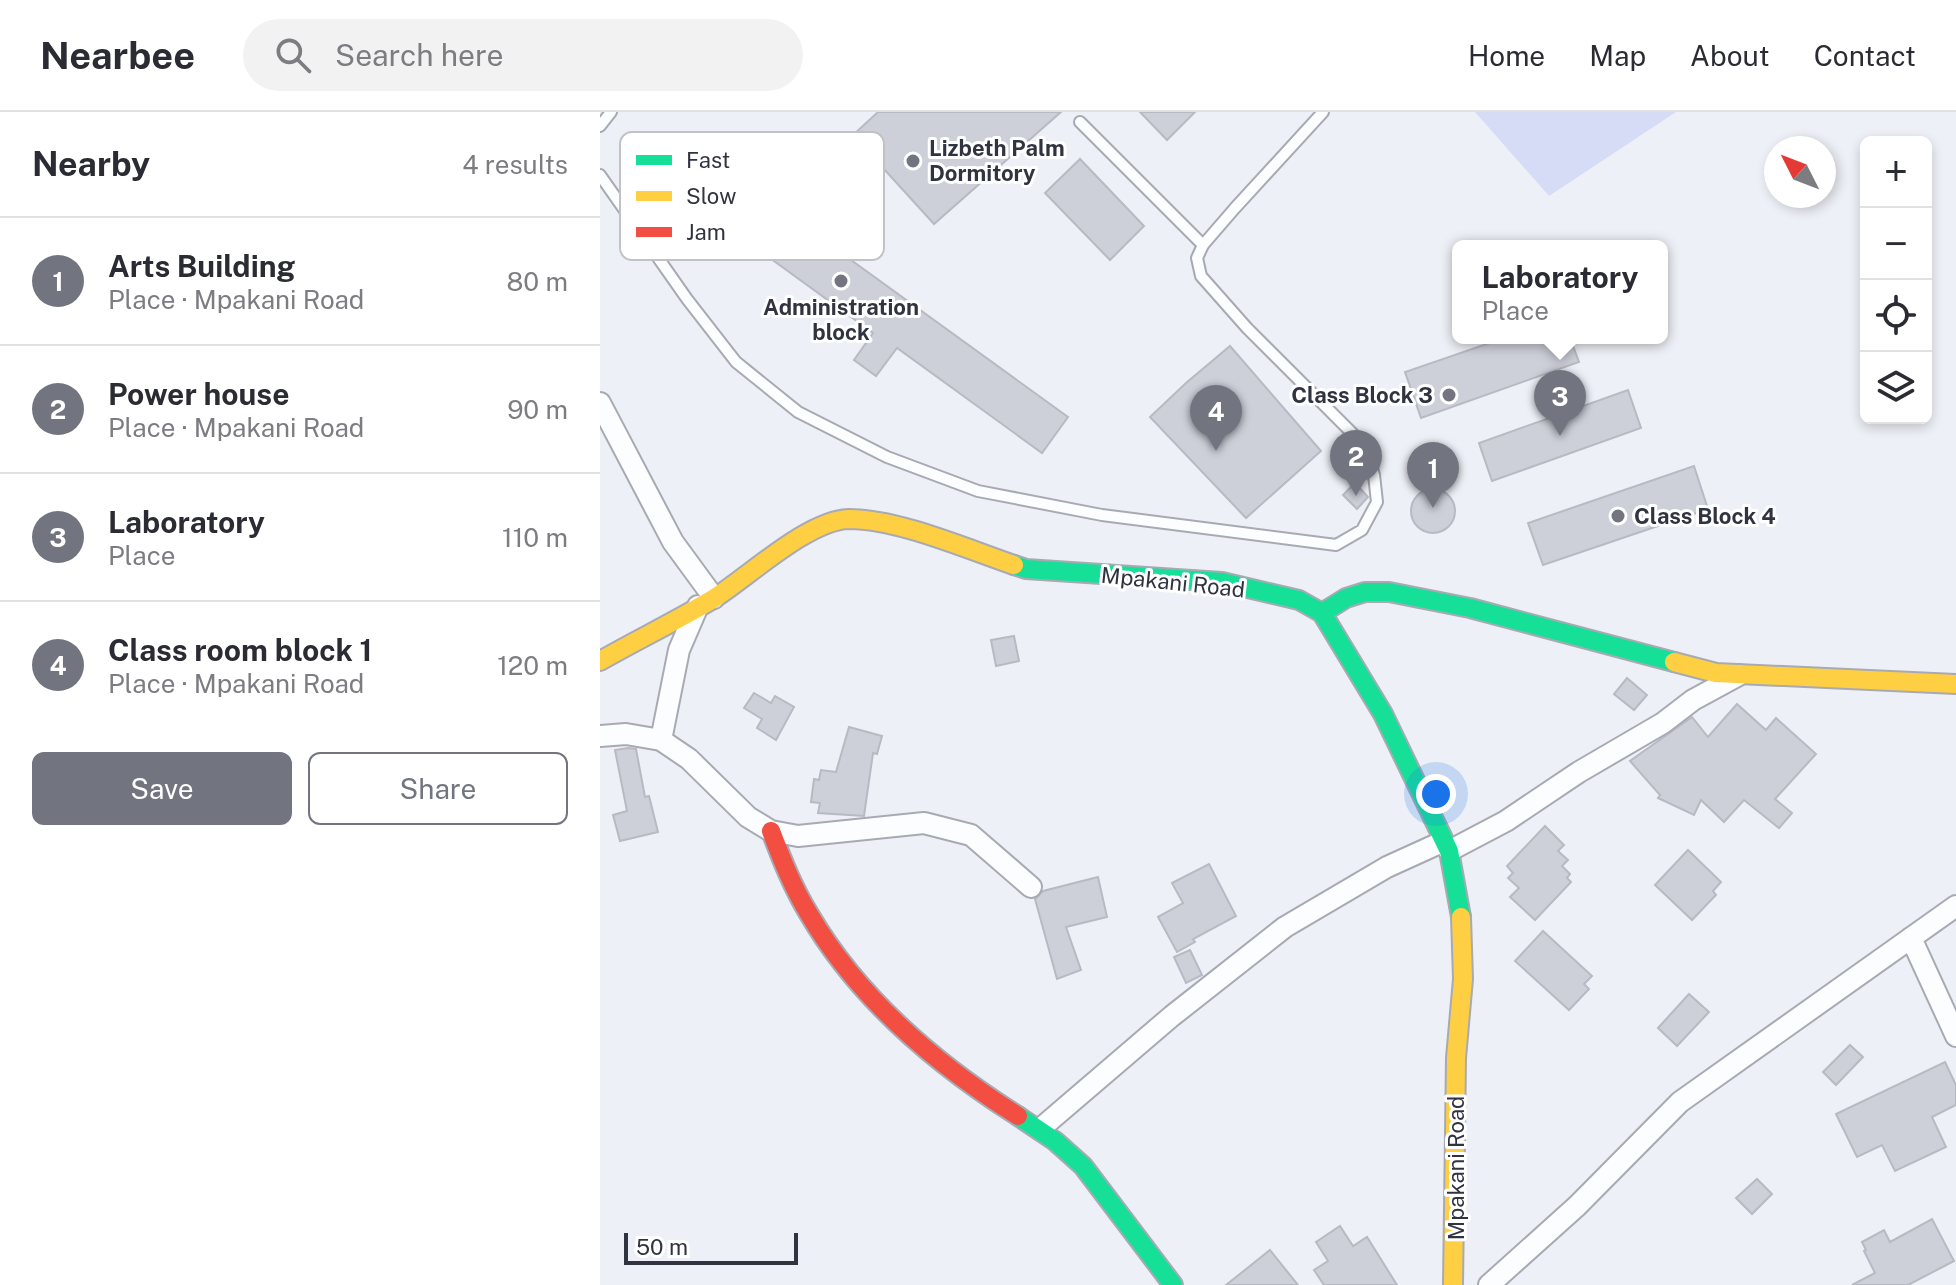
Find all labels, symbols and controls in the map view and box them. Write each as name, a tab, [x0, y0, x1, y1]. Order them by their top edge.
search box	[243, 19, 803, 91]
text: Nearbee	[40, 33, 195, 78]
icon: search	[271, 33, 315, 77]
text: Search here	[335, 37, 504, 73]
text: Home	[1468, 39, 1545, 72]
text: Map	[1589, 39, 1646, 72]
text: About	[1690, 39, 1770, 72]
text: Contact	[1814, 39, 1916, 72]
legend	[620, 132, 884, 260]
place label: Lizbeth Palm Dormitory	[929, 135, 1065, 186]
north arrow	[1764, 136, 1836, 208]
map controls	[1860, 136, 1932, 424]
button: +	[1860, 136, 1932, 208]
text: Nearby	[32, 144, 150, 184]
text: Fast	[686, 147, 730, 173]
text: 4 results	[462, 149, 568, 180]
marker: Lizbeth Palm Dormitory	[904, 152, 922, 170]
text: Slow	[686, 183, 736, 209]
button: −	[1860, 208, 1932, 280]
text: Jam	[686, 219, 726, 245]
popup	[1452, 240, 1668, 344]
text: Arts Building	[108, 248, 295, 284]
text: Laboratory	[1482, 259, 1638, 295]
text: 1	[52, 266, 64, 297]
text: 80 m	[507, 266, 568, 297]
marker: Administration block	[832, 272, 850, 290]
button: locate	[1860, 280, 1932, 352]
text: Place · Mpakani Road	[108, 284, 364, 315]
place label: Administration block	[763, 294, 919, 345]
text: Place	[1482, 295, 1549, 326]
button: layers	[1860, 352, 1932, 424]
pin: 3	[1534, 370, 1586, 436]
text: Power house	[108, 376, 289, 412]
place label: Class Block 3	[1291, 382, 1433, 408]
pin: 4	[1190, 385, 1242, 451]
marker: Class Block 3	[1440, 386, 1458, 404]
text: 2	[50, 394, 66, 425]
text: 90 m	[507, 394, 568, 425]
text: Place · Mpakani Road	[108, 412, 364, 443]
pin: 2	[1330, 430, 1382, 496]
pin: 1	[1407, 442, 1459, 508]
place label: Class Block 4	[1634, 503, 1776, 529]
text: Laboratory	[108, 504, 265, 540]
marker: Class Block 4	[1609, 507, 1627, 525]
text: 3	[49, 522, 67, 553]
text: 110 m	[502, 522, 568, 553]
text: Place	[108, 540, 175, 571]
street label: Mpakani Road	[1100, 562, 1246, 602]
text: Class room block 1	[108, 632, 372, 668]
text: 4	[49, 650, 67, 681]
text: 120 m	[497, 650, 568, 681]
text: Place · Mpakani Road	[108, 668, 364, 699]
button: Save	[32, 752, 292, 825]
button: Share	[308, 752, 568, 825]
your location	[1416, 774, 1456, 814]
street label: Mpakani Road	[1443, 1096, 1469, 1240]
scale bar	[624, 1229, 798, 1265]
text: 50 m	[636, 1234, 688, 1260]

